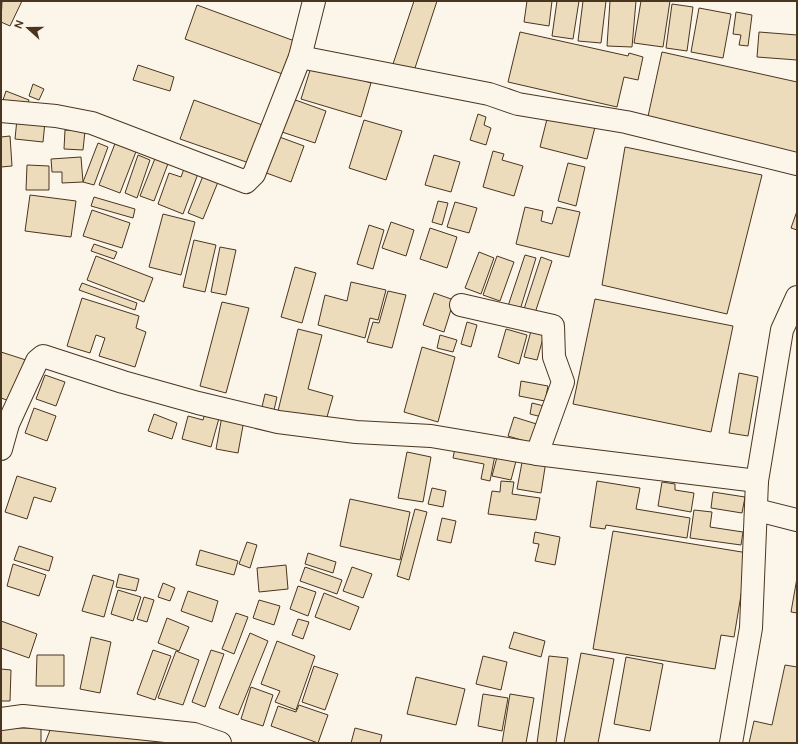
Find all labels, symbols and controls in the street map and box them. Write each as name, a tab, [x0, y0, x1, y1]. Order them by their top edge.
north arrow	[8, 8, 48, 48]
text: N	[11, 18, 27, 31]

